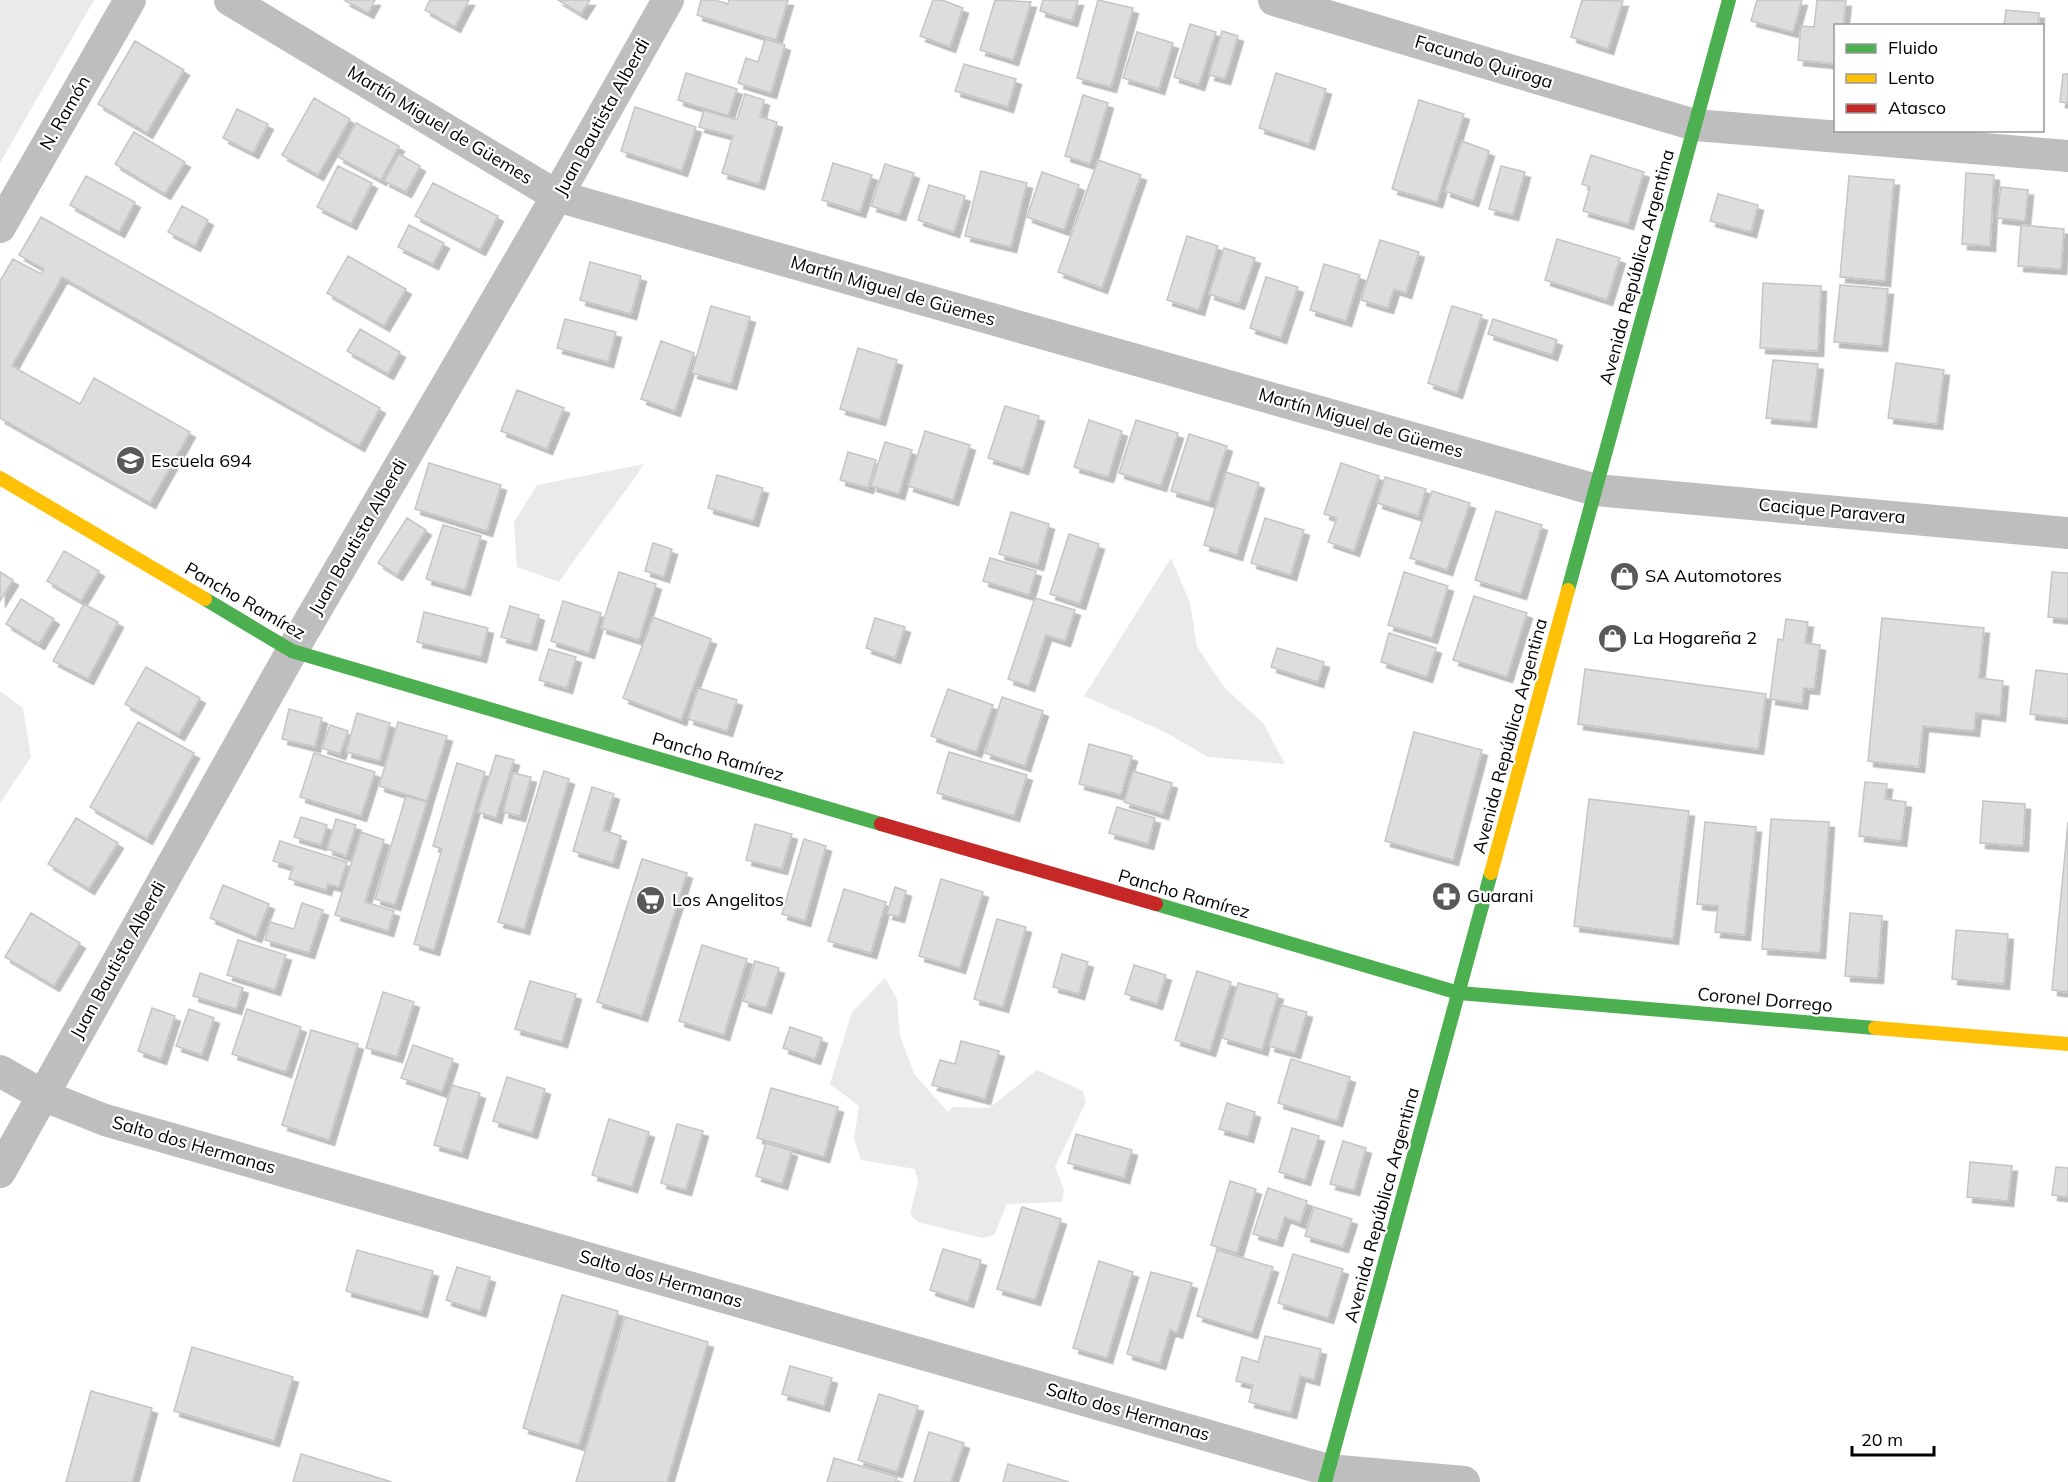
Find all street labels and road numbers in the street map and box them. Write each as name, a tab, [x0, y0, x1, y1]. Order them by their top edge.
street label: Facundo Quiroga	[1412, 30, 1556, 93]
street label: Juan Bautista Alberdi	[549, 34, 654, 200]
street label: Martín Miguel de Güemes	[343, 60, 537, 189]
street label: N. Ramón	[34, 71, 95, 154]
street label: Avenida República Argentina	[1594, 147, 1679, 387]
street label: Martín Miguel de Güemes	[788, 250, 998, 331]
street label: Martín Miguel de Güemes	[1256, 382, 1466, 463]
street label: Juan Bautista Alberdi	[303, 455, 412, 619]
street label: Cacique Paravera	[1758, 493, 1906, 528]
street label: Pancho Ramírez	[181, 557, 310, 644]
street label: Avenida República Argentina	[1467, 616, 1552, 856]
street label: Pancho Ramírez	[650, 727, 787, 786]
street label: Pancho Ramírez	[1116, 864, 1253, 923]
street label: Juan Bautista Alberdi	[65, 877, 170, 1043]
street label: Coronel Dorrego	[1697, 982, 1834, 1017]
street label: Avenida República Argentina	[1339, 1085, 1424, 1325]
street label: Salto dos Hermanas	[110, 1110, 279, 1179]
street label: Salto dos Hermanas	[577, 1244, 746, 1313]
street label: Salto dos Hermanas	[1044, 1377, 1213, 1446]

